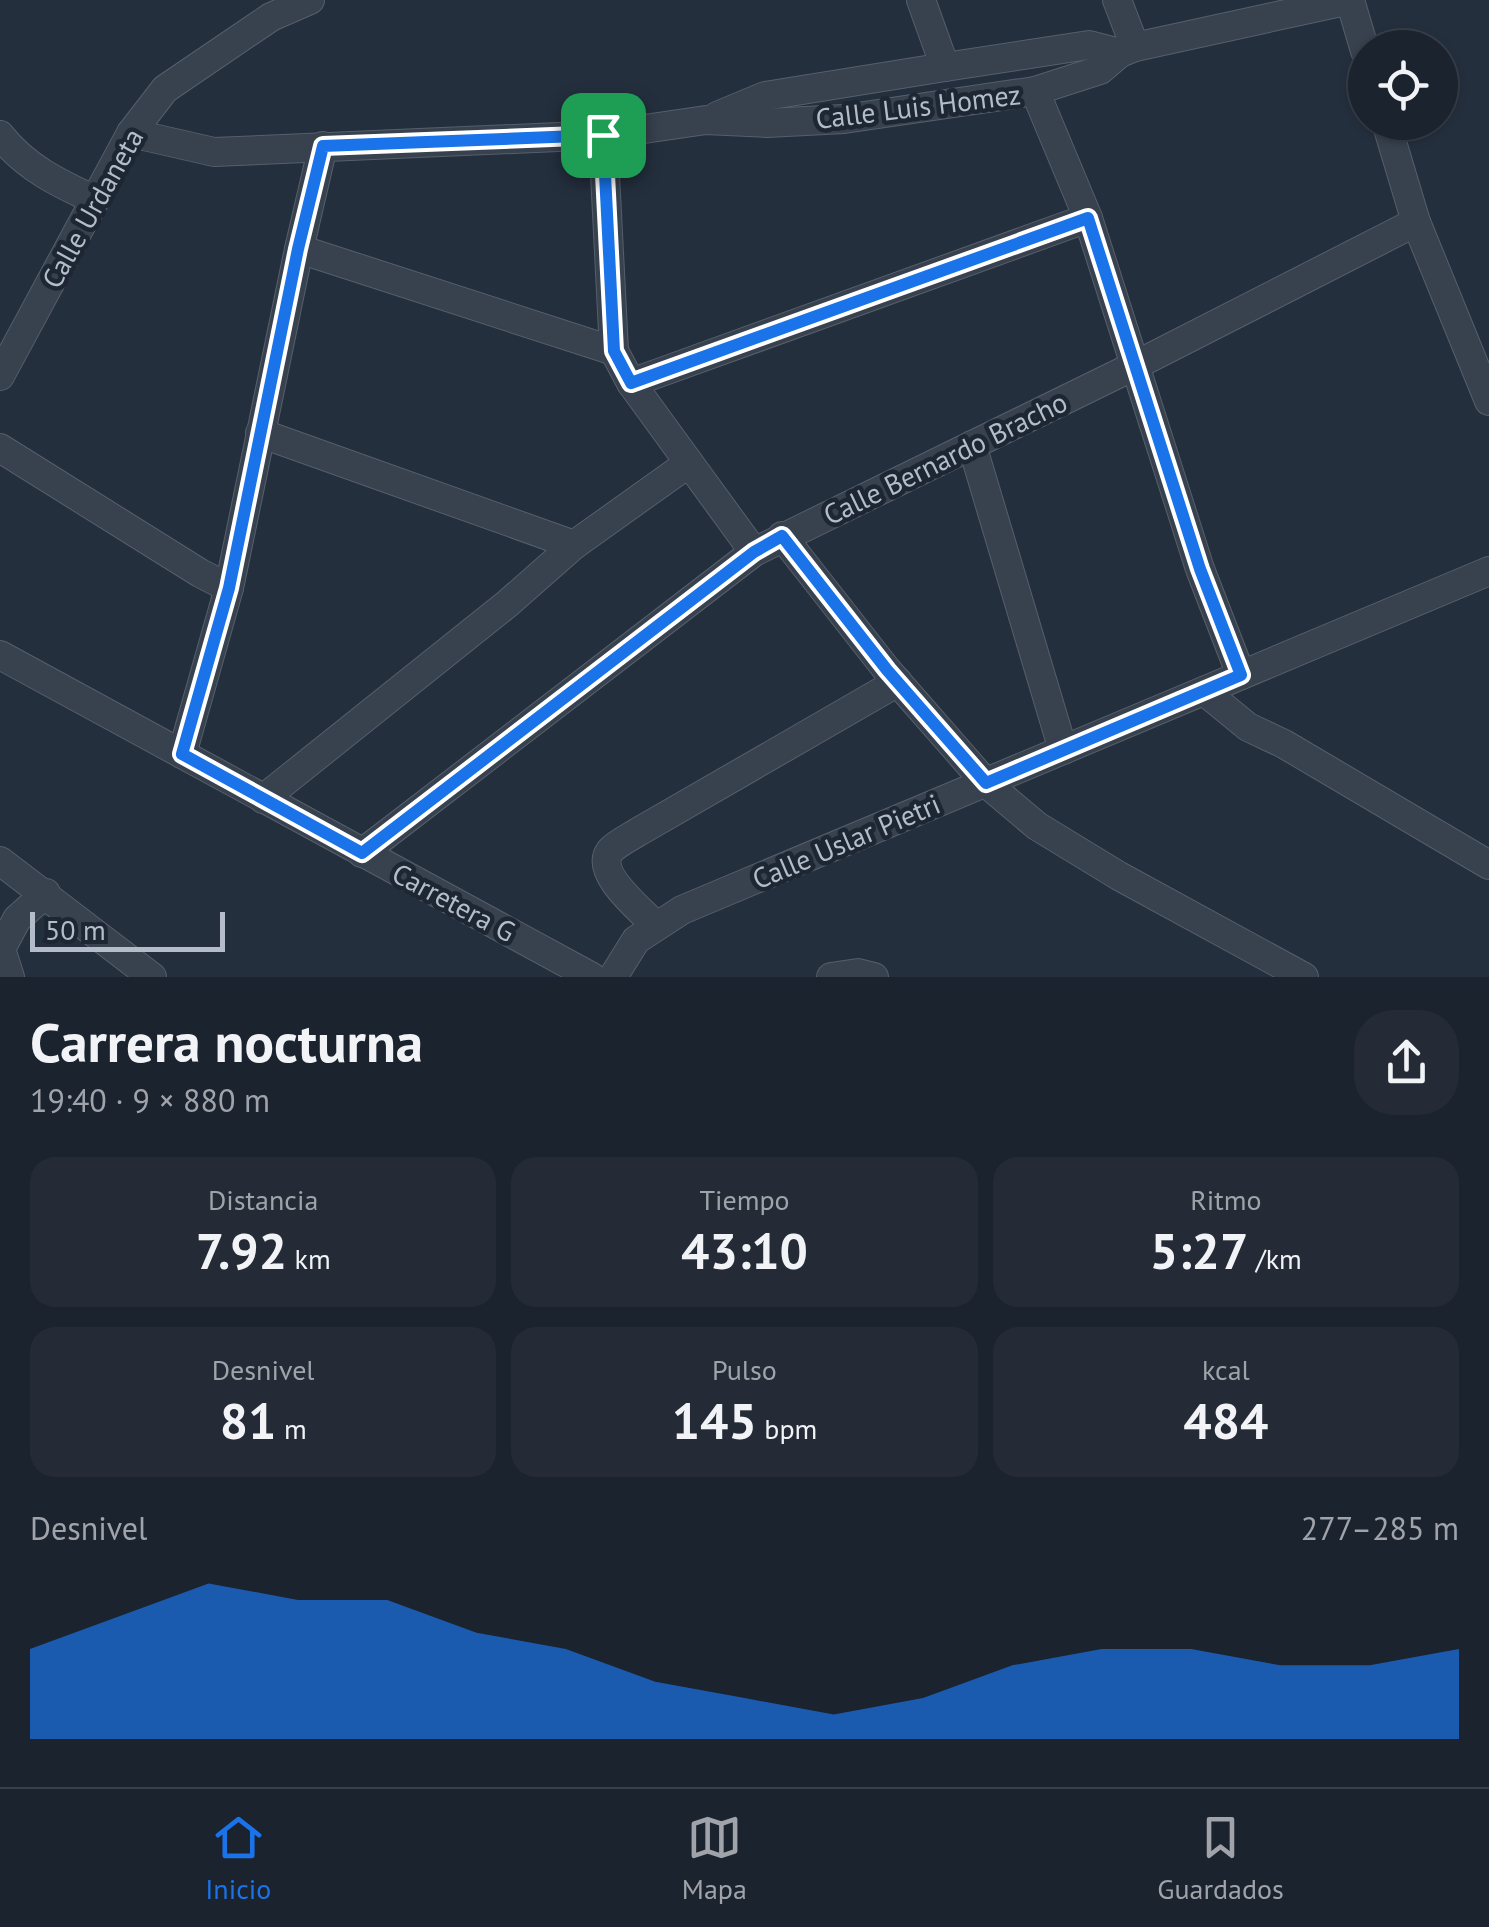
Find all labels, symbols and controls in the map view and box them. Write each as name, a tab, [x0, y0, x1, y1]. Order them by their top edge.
map controls	[1348, 30, 1458, 140]
button: locate	[1348, 30, 1458, 140]
street label: Calle Luis Homez	[813, 75, 1023, 137]
pin	[561, 93, 646, 178]
icon: arrive	[576, 108, 631, 163]
street label: Calle Urdaneta	[33, 122, 151, 294]
street label: Calle Bernardo Bracho	[817, 383, 1073, 533]
street label: Calle Uslar Pietri	[747, 785, 945, 897]
street label: Carretera G	[386, 854, 522, 950]
scale bar	[30, 907, 225, 951]
text: 50 m	[45, 911, 106, 948]
text: Carrera nocturna	[30, 1006, 423, 1077]
button: share	[1354, 1010, 1459, 1115]
text: 19:40 · 9 × 880 m	[30, 1079, 270, 1121]
text: Distancia	[208, 1181, 318, 1218]
text: Tiempo	[699, 1181, 790, 1218]
text: Ritmo	[1190, 1181, 1262, 1218]
text: 7.92	[196, 1218, 287, 1283]
text: 43:10	[681, 1218, 808, 1283]
text: 5:27	[1150, 1218, 1248, 1283]
text: km	[287, 1240, 331, 1277]
text: /km	[1248, 1240, 1302, 1277]
text: Desnivel	[212, 1351, 315, 1388]
text: Pulso	[712, 1351, 777, 1388]
text: kcal	[1202, 1351, 1250, 1388]
text: 81	[220, 1388, 276, 1453]
text: 145	[672, 1388, 757, 1453]
text: 484	[1183, 1388, 1268, 1453]
text: m	[276, 1410, 307, 1447]
text: bpm	[757, 1410, 817, 1447]
text: Desnivel	[30, 1507, 147, 1549]
text: 277–285 m	[1301, 1507, 1459, 1549]
tab: Inicio	[205, 1810, 271, 1907]
tab: Mapa	[682, 1810, 747, 1907]
tab: Guardados	[1157, 1810, 1284, 1907]

